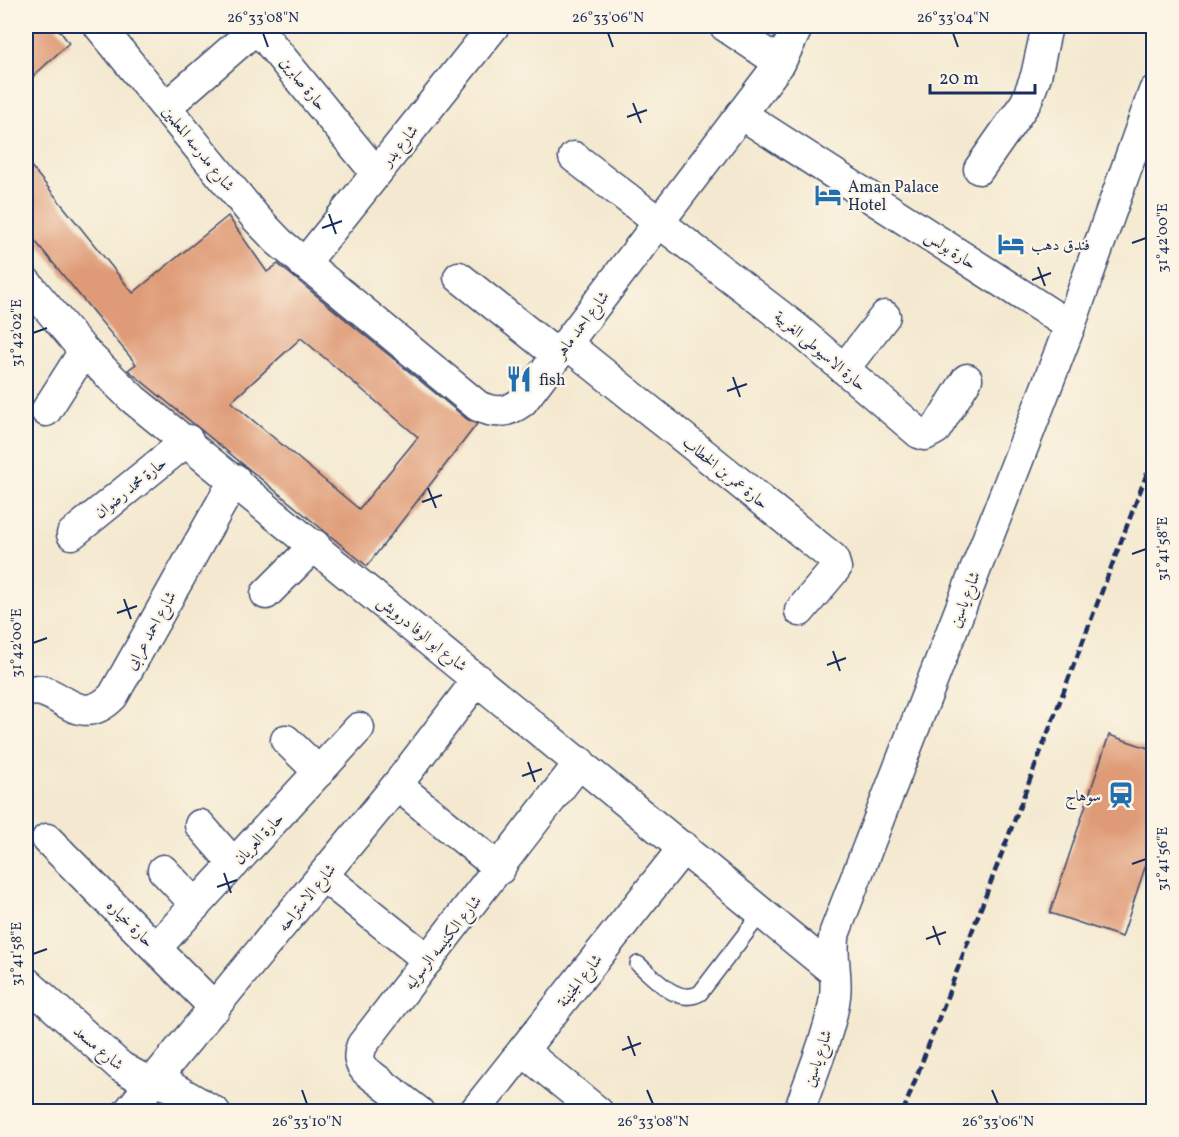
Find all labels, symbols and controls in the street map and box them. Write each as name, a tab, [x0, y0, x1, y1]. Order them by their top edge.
text: 26°33'08"N	[227, 8, 299, 29]
text: 26°33'06"N	[572, 8, 644, 29]
text: 26°33'04"N	[917, 8, 989, 29]
street label: حارة صابرين	[274, 52, 331, 116]
scale bar	[930, 57, 1035, 95]
text: 20 m	[939, 67, 979, 92]
street label: شارع مدرسه المعلمين	[155, 102, 239, 197]
street label: شارع بدر	[376, 121, 425, 174]
place label: Aman Palace Hotel	[848, 177, 939, 217]
hotel icon: Aman Palace Hotel	[813, 180, 843, 210]
text: 31°42'00"E	[1153, 203, 1174, 273]
street label: حارة بولس	[920, 226, 980, 276]
hotel icon: فندق دهب	[996, 229, 1026, 259]
place label: فندق دهب	[1031, 235, 1090, 257]
street label: شارع احمد ماهر	[549, 287, 616, 366]
text: 31°42'02"E	[7, 299, 28, 367]
street label: حارة الاسيوطى الغربية	[769, 306, 871, 397]
restaurant icon: fish	[504, 364, 534, 394]
place label: fish	[539, 370, 565, 392]
street label: حارة عمر بن الخطاب	[677, 432, 772, 515]
street label: حارة محمد رضوان	[91, 453, 172, 524]
text: 31°41'58"E	[1153, 517, 1174, 581]
street label: شارع ياسين	[945, 568, 988, 632]
street label: شارع احمد عرابى	[121, 587, 183, 675]
street label: شارع ابو الوفا درويش	[372, 591, 471, 678]
text: 31°42'00"E	[7, 608, 28, 678]
station icon: سوهاج	[1106, 780, 1136, 810]
place label: سوهاج	[1065, 786, 1101, 810]
street label: حارة العريان	[229, 808, 289, 870]
text: 31°41'56"E	[1153, 827, 1174, 891]
street label: شارع الاستراحه	[273, 860, 343, 938]
street label: شارع الكنيسه الرسوليه	[400, 891, 488, 996]
street label: حارة خياره	[101, 896, 158, 953]
text: 31°41'58"E	[7, 922, 28, 986]
street label: شارع الجنينة	[553, 950, 609, 1013]
street label: شارع مسعد	[67, 1021, 128, 1077]
street label: شارع ياسين	[799, 1027, 839, 1090]
text: 26°33'10"N	[272, 1112, 342, 1133]
text: 26°33'08"N	[617, 1112, 689, 1133]
text: 26°33'06"N	[962, 1112, 1034, 1133]

